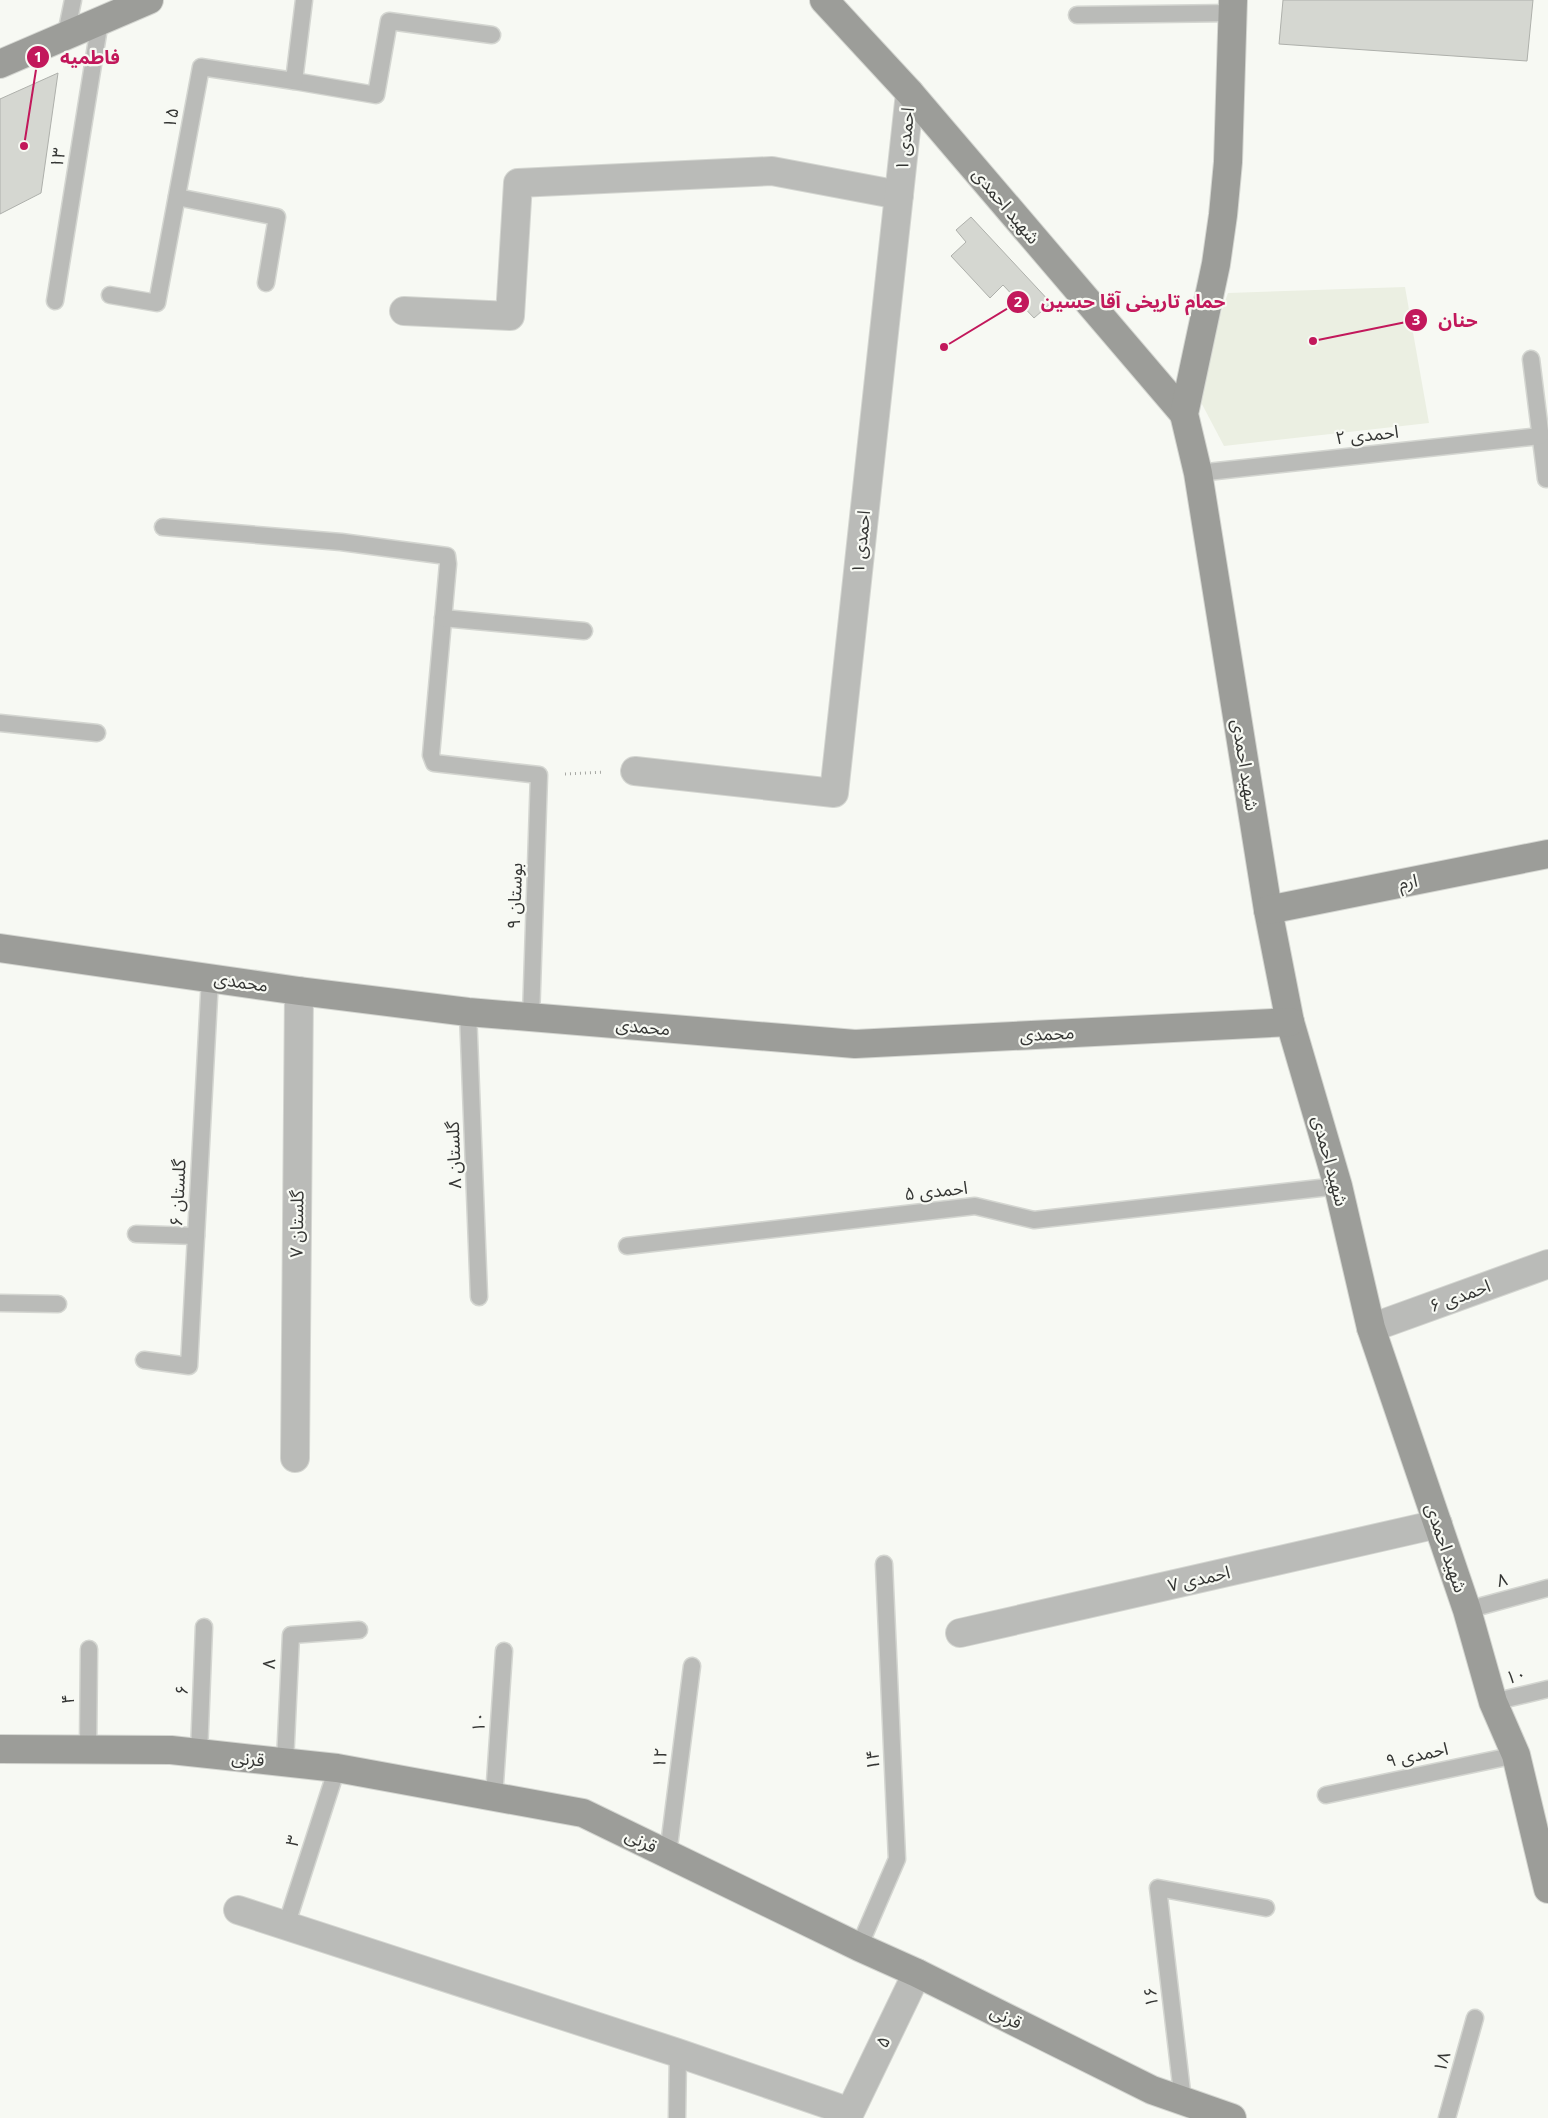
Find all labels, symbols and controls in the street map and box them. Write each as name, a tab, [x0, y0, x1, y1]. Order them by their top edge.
callout: فاطمیه	[25, 40, 130, 74]
text: فاطمیه	[60, 44, 120, 70]
text: 1	[34, 46, 42, 66]
street label: ۱۵	[156, 106, 184, 130]
street label: احمدی ۱	[889, 106, 919, 172]
street label: ۱۳	[44, 146, 70, 170]
street label: شهید احمدی	[968, 162, 1046, 249]
callout: حمام تاریخی آقا حسین	[1006, 285, 1235, 319]
text: حمام تاریخی آقا حسین	[1041, 288, 1225, 316]
text: 2	[1014, 291, 1023, 311]
callout: حنان	[1404, 303, 1488, 337]
text: حنان	[1438, 307, 1478, 333]
text: 3	[1412, 309, 1420, 329]
street label: احمدی ۲	[1334, 419, 1400, 449]
street label: احمدی ۱	[845, 509, 875, 575]
street label: شهید احمدی	[1227, 717, 1265, 813]
street label: بوستان ۹	[501, 862, 527, 930]
street label: ارم	[1396, 867, 1420, 898]
street label: محمدی	[212, 965, 270, 997]
street label: محمدی	[615, 1012, 671, 1040]
street label: محمدی	[1019, 1020, 1075, 1046]
street label: شهید احمدی	[1307, 1113, 1355, 1209]
street label: گلستان ۸	[440, 1120, 466, 1189]
street label: گلستان ۶	[163, 1158, 191, 1227]
street label: احمدی ۵	[903, 1175, 969, 1205]
street label: گلستان ۷	[283, 1190, 309, 1258]
street label: احمدی ۶	[1426, 1273, 1494, 1317]
street label: شهید احمدی	[1421, 1500, 1473, 1595]
street label: احمدی ۷	[1165, 1559, 1232, 1597]
street label: ۸	[1494, 1566, 1510, 1592]
street label: ۸	[256, 1658, 280, 1670]
street label: ۱۰	[1503, 1661, 1529, 1689]
street label: ۶	[169, 1684, 193, 1696]
street label: ۴	[55, 1694, 79, 1704]
street label: ۱۰	[465, 1711, 491, 1733]
street label: احمدی ۹	[1383, 1736, 1450, 1772]
street label: قرنی	[231, 1744, 266, 1772]
street label: ۱۲	[646, 1746, 672, 1770]
street label: ۱۴	[859, 1749, 885, 1771]
street label: قرنی	[621, 1822, 661, 1858]
street label: ۳	[279, 1832, 305, 1849]
street label: ۱۶	[1137, 1985, 1163, 2009]
street label: قرنی	[986, 1998, 1026, 2034]
street label: ۵	[869, 2032, 895, 2051]
street label: ۱۸	[1427, 2049, 1455, 2075]

